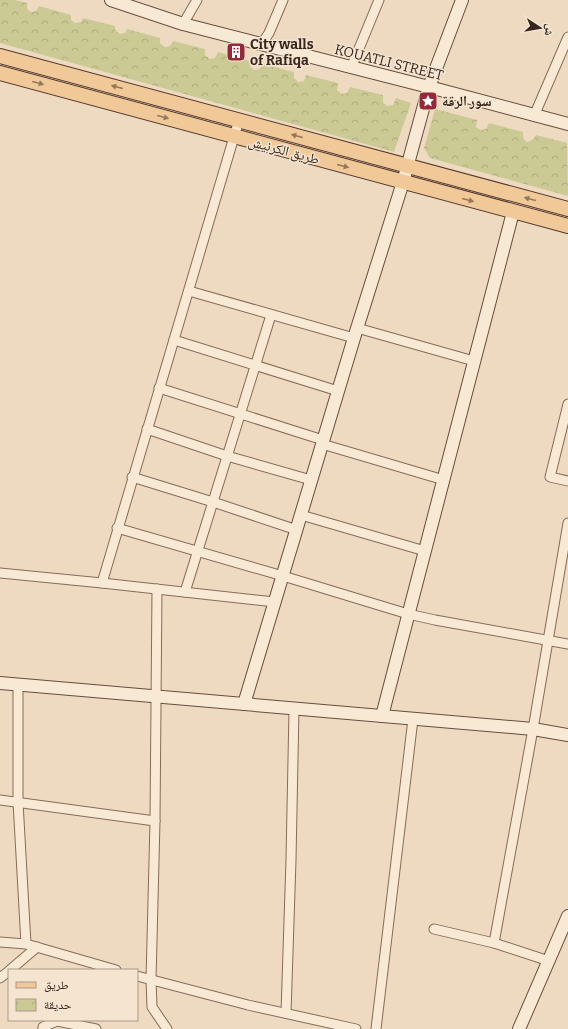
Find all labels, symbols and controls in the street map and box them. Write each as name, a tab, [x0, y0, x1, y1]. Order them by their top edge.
north arrow	[520, 8, 560, 48]
text: ش	[541, 23, 557, 37]
place label: City walls of Rafiqa	[250, 36, 314, 69]
building icon: City walls of Rafiqa	[225, 41, 247, 63]
street label: KOUATLI STREET	[333, 41, 445, 84]
one-way arrow	[32, 80, 44, 86]
one-way arrow	[111, 84, 123, 90]
place icon: سور الرقة	[417, 90, 439, 112]
place label: سور الرقة	[442, 93, 492, 110]
one-way arrow	[157, 115, 169, 121]
street label: طريق الكرنيش	[246, 133, 321, 169]
one-way arrow	[290, 133, 302, 139]
one-way arrow	[337, 163, 349, 169]
one-way arrow	[524, 195, 537, 201]
one-way arrow	[462, 197, 474, 203]
legend	[8, 969, 138, 1021]
text: طريق	[44, 978, 69, 992]
text: حديقة	[44, 998, 72, 1012]

